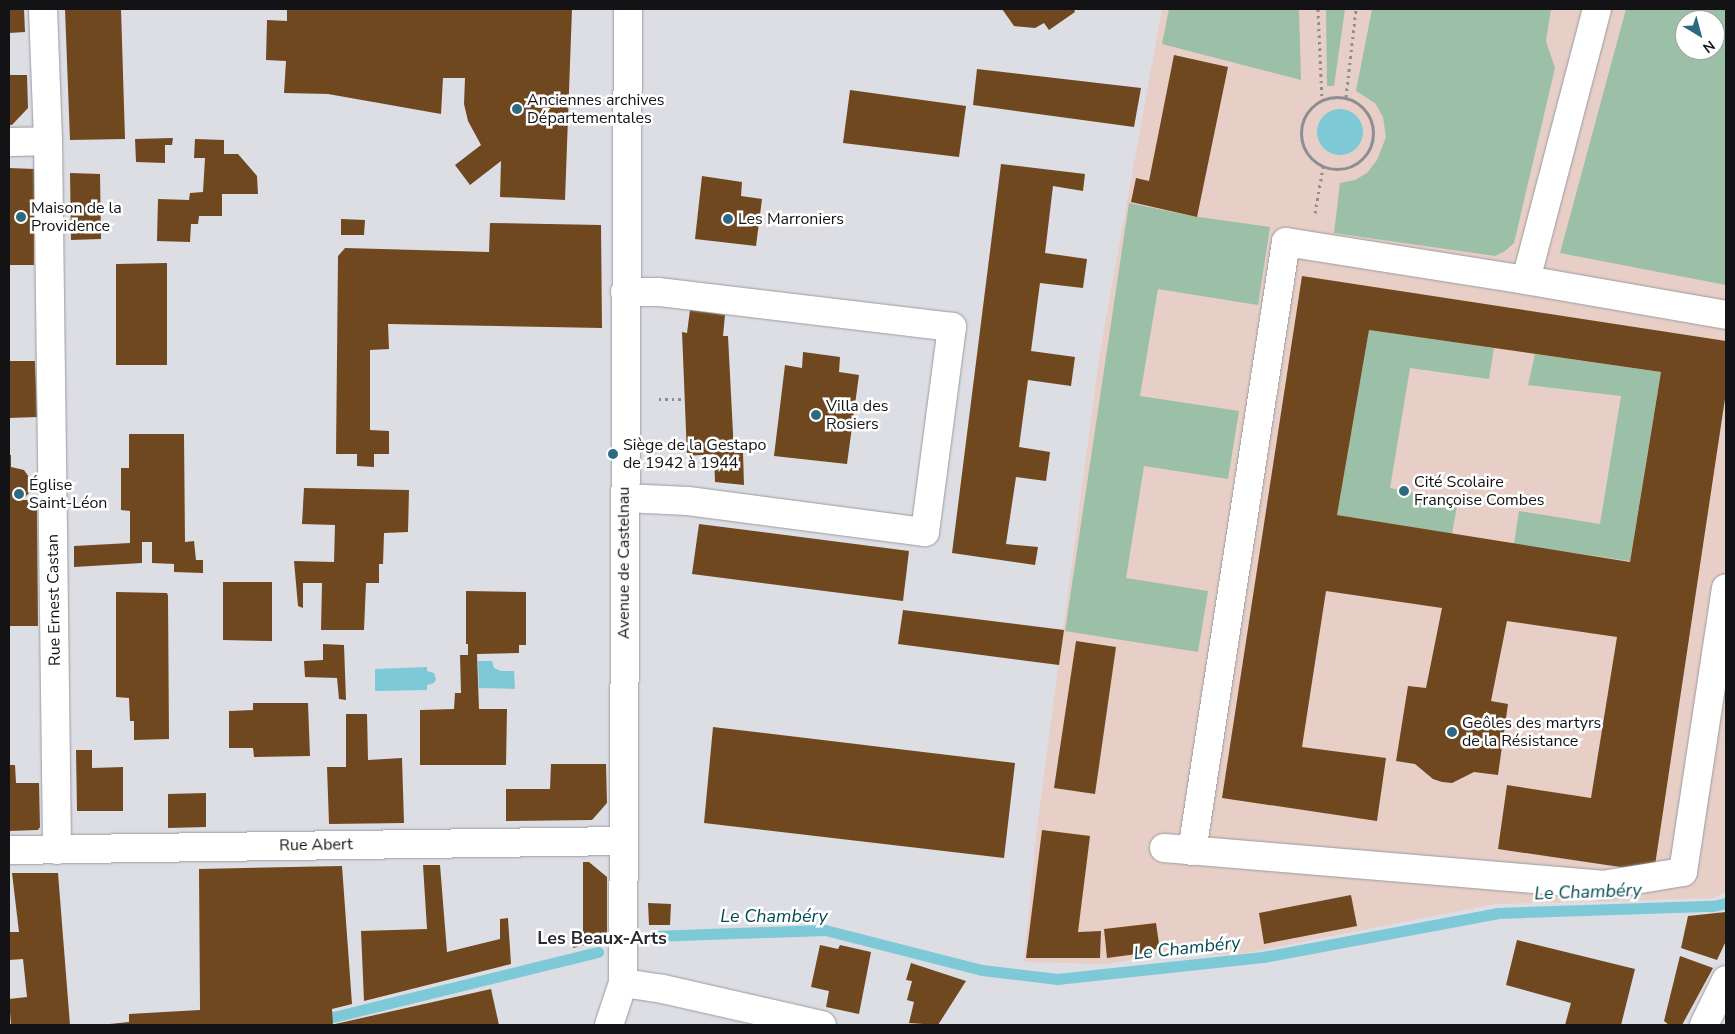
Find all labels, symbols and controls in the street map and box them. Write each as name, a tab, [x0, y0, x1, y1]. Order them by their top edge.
north arrow	[1675, 10, 1725, 60]
text: N	[1699, 36, 1719, 57]
place label: Anciennes archives Départementales	[527, 90, 665, 128]
marker: Anciennes archives Départementales	[511, 103, 523, 115]
place label: Maison de la Providence	[31, 198, 122, 236]
place label: Les Marroniers	[738, 209, 844, 229]
marker: Maison de la Providence	[15, 211, 27, 223]
marker: Les Marroniers	[722, 213, 734, 225]
place label: Villa des Rosiers	[826, 396, 888, 434]
marker: Villa des Rosiers	[810, 409, 822, 421]
place label: Siège de la Gestapo de 1942 à 1944	[623, 435, 766, 473]
marker: Siège de la Gestapo de 1942 à 1944	[607, 448, 619, 460]
place label: Cité Scolaire Françoise Combes	[1414, 472, 1544, 510]
place label: Église Saint-Léon	[29, 475, 107, 513]
marker: Cité Scolaire Françoise Combes	[1398, 485, 1410, 497]
street label: Avenue de Castelnau	[614, 487, 634, 639]
marker: Église Saint-Léon	[13, 488, 25, 500]
street label: Rue Ernest Castan	[43, 534, 65, 666]
place label: Geôles des martyrs de la Résistance	[1462, 713, 1601, 751]
marker: Geôles des martyrs de la Résistance	[1446, 726, 1458, 738]
street label: Rue Abert	[279, 835, 353, 855]
water label: Le Chambéry	[1534, 879, 1642, 905]
water label: Le Chambéry	[720, 905, 828, 927]
district label: Les Beaux-Arts	[537, 927, 667, 949]
water label: Le Chambéry	[1132, 932, 1242, 964]

